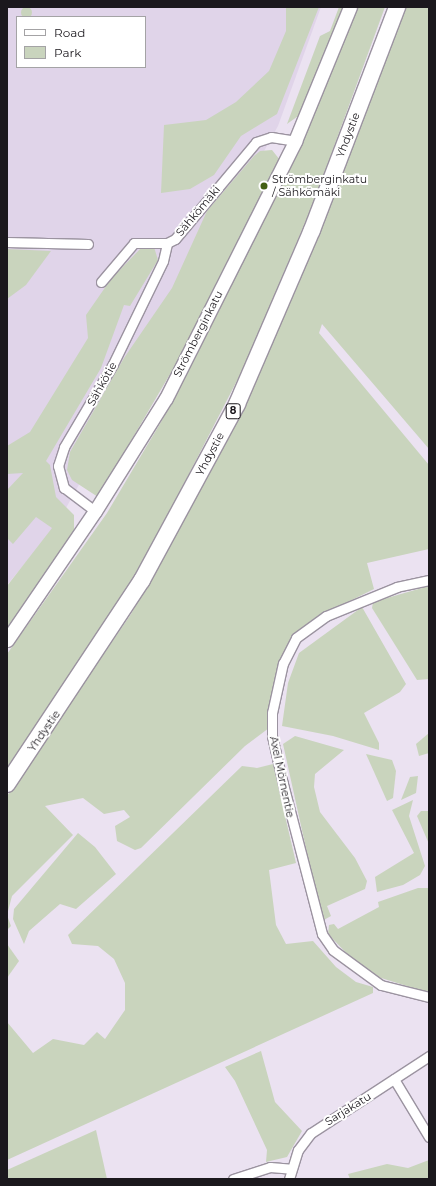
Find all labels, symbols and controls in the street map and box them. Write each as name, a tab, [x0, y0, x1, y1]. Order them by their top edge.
legend	[16, 16, 146, 68]
text: Road	[54, 25, 85, 40]
text: Park	[54, 45, 81, 60]
street label: Yhdystie	[333, 111, 363, 159]
place label: Strömberginkatu / Sähkömäki	[272, 173, 367, 199]
marker: Strömberginkatu / Sähkömäki	[259, 181, 269, 191]
street label: Sähkömäki	[173, 183, 223, 239]
street label: Strömberginkatu	[171, 289, 225, 379]
street label: Sähkötie	[85, 360, 119, 408]
road number: 8	[225, 403, 241, 419]
street label: Yhdystie	[193, 430, 227, 478]
street label: Yhdystie	[25, 708, 63, 754]
street label: Axel Mörnentie	[267, 735, 297, 819]
street label: Sarjakatu	[322, 1090, 374, 1128]

